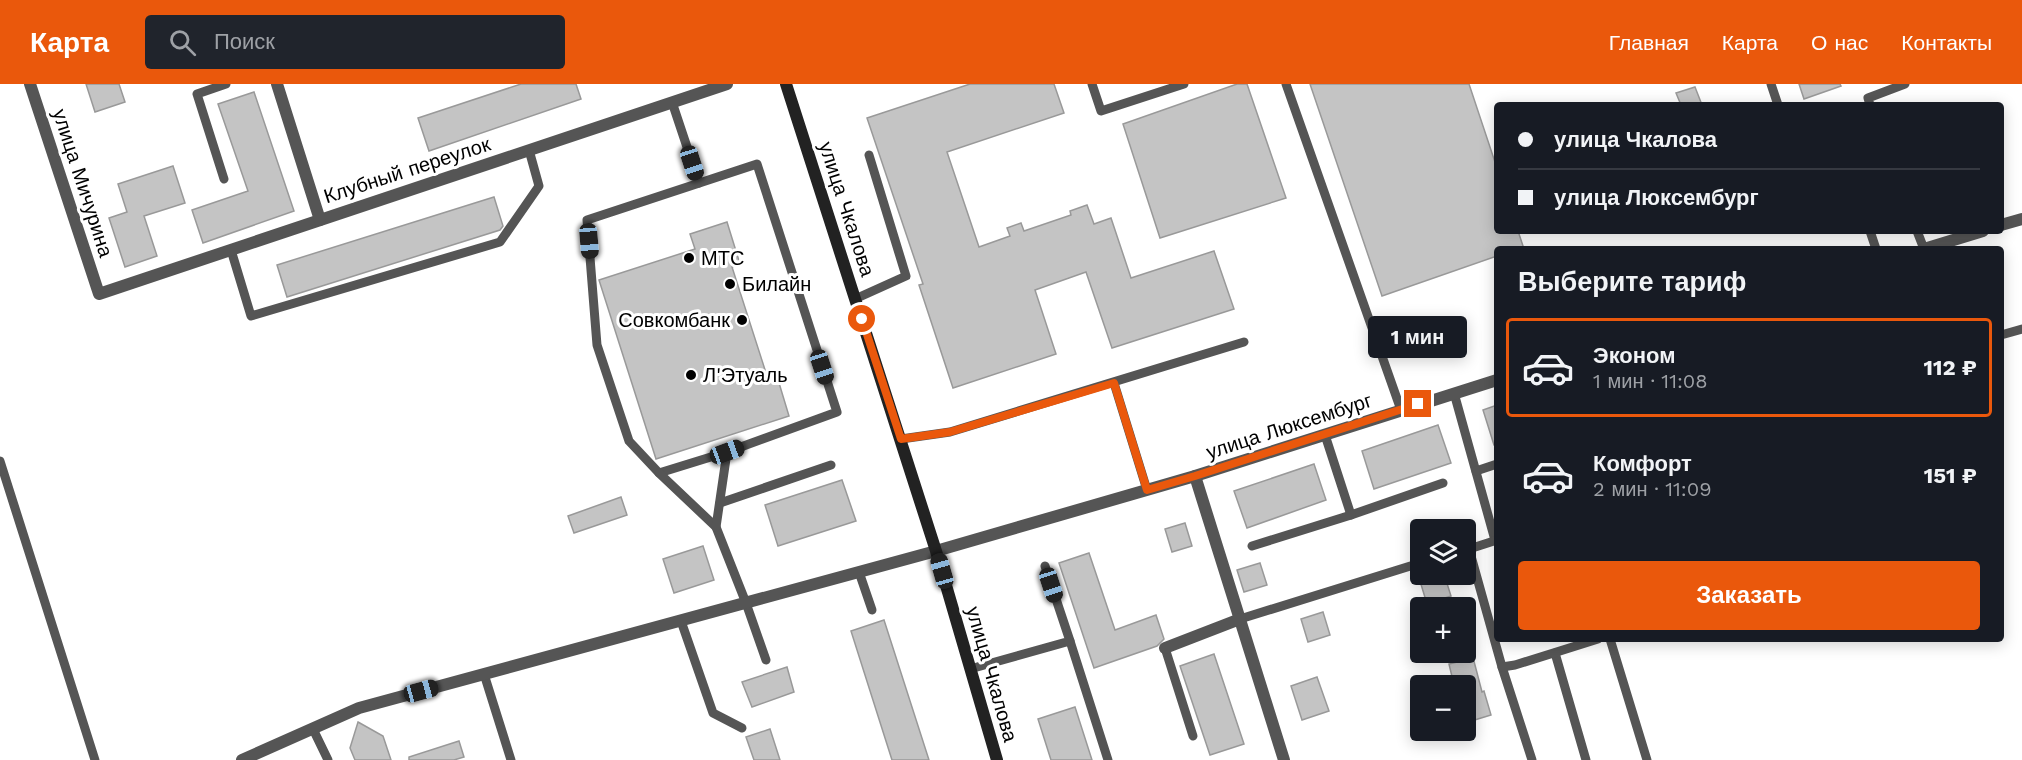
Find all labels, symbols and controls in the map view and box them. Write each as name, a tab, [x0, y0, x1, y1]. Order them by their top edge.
search box	[145, 15, 565, 69]
text: Карта	[30, 26, 109, 59]
icon: search	[166, 26, 199, 59]
text: Поиск	[214, 29, 275, 54]
text: Главная	[1609, 30, 1689, 55]
text: Карта	[1722, 30, 1778, 55]
text: О нас	[1811, 30, 1868, 55]
text: Контакты	[1901, 30, 1992, 55]
street label: улица Мичурина	[48, 106, 119, 261]
text: улица Чкалова	[1554, 127, 1717, 152]
street label: Клубный переулок	[321, 132, 494, 208]
street label: улица Чкалова	[814, 139, 880, 280]
car	[678, 143, 706, 183]
text: улица Люксембург	[1554, 185, 1759, 210]
car	[578, 222, 600, 260]
place label: МТС	[701, 246, 744, 270]
marker: МТС	[682, 251, 696, 265]
text: Выберите тариф	[1518, 266, 1746, 298]
place label: Билайн	[742, 272, 811, 296]
marker: Билайн	[723, 277, 737, 291]
route start	[848, 305, 875, 332]
place label: Совкомбанк	[618, 308, 730, 332]
marker: Совкомбанк	[735, 313, 749, 327]
callout: 1 мин	[1368, 317, 1468, 359]
text: 1 мин	[1391, 325, 1444, 349]
icon: car	[1521, 341, 1575, 395]
text: Эконом	[1593, 343, 1676, 368]
car	[808, 347, 836, 387]
text: 112 ₽	[1923, 355, 1977, 380]
place label: Л'Этуаль	[703, 363, 788, 387]
marker: Л'Этуаль	[684, 368, 698, 382]
text: 1 мин · 11:08	[1593, 369, 1708, 393]
street label: улица Люксембург	[1203, 388, 1375, 464]
route end	[1404, 390, 1431, 417]
car	[707, 437, 747, 467]
icon: car	[1521, 449, 1575, 503]
text: Комфорт	[1593, 451, 1692, 476]
text: 151 ₽	[1924, 463, 1977, 488]
text: 2 мин · 11:09	[1593, 477, 1712, 501]
map controls	[1410, 519, 1476, 741]
button: layers	[1410, 519, 1476, 585]
car	[928, 551, 956, 591]
button: Заказать	[1518, 561, 1980, 630]
car	[1037, 565, 1065, 605]
button: +	[1410, 597, 1476, 663]
street label: улица Чкалова	[961, 603, 1023, 745]
button: −	[1410, 675, 1476, 741]
car	[401, 678, 441, 704]

